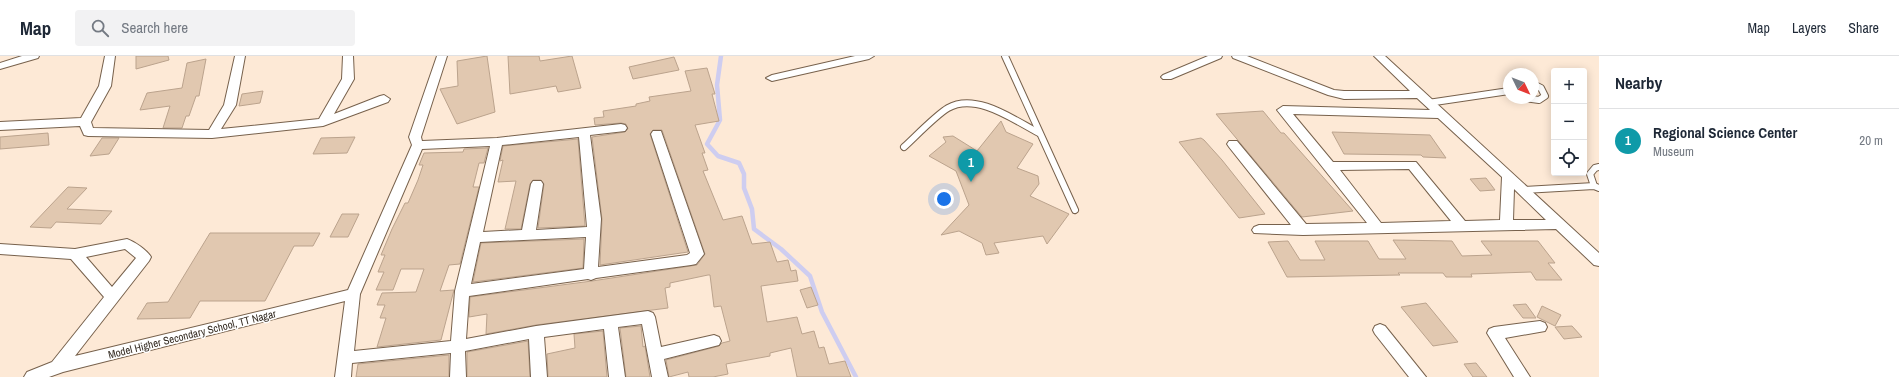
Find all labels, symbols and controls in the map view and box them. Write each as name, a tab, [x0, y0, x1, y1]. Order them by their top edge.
search box	[75, 10, 355, 46]
text: Map	[20, 15, 51, 41]
icon: search	[89, 17, 111, 39]
text: Search here	[121, 17, 188, 38]
text: Map	[1748, 19, 1770, 37]
text: Layers	[1792, 19, 1826, 37]
text: Share	[1848, 19, 1879, 37]
north arrow	[1503, 68, 1539, 104]
map controls	[1551, 68, 1587, 176]
button: +	[1551, 68, 1587, 104]
text: Nearby	[1615, 71, 1662, 94]
button: −	[1551, 104, 1587, 140]
text: Regional Science Center	[1653, 122, 1797, 143]
text: 1	[1625, 132, 1631, 149]
text: 20 m	[1859, 132, 1883, 149]
button: locate	[1551, 140, 1587, 176]
text: Museum	[1653, 143, 1694, 160]
pin: 1	[958, 149, 984, 182]
your location	[934, 189, 954, 209]
street label: Model Higher Secondary School, TT Nagar	[107, 306, 277, 362]

